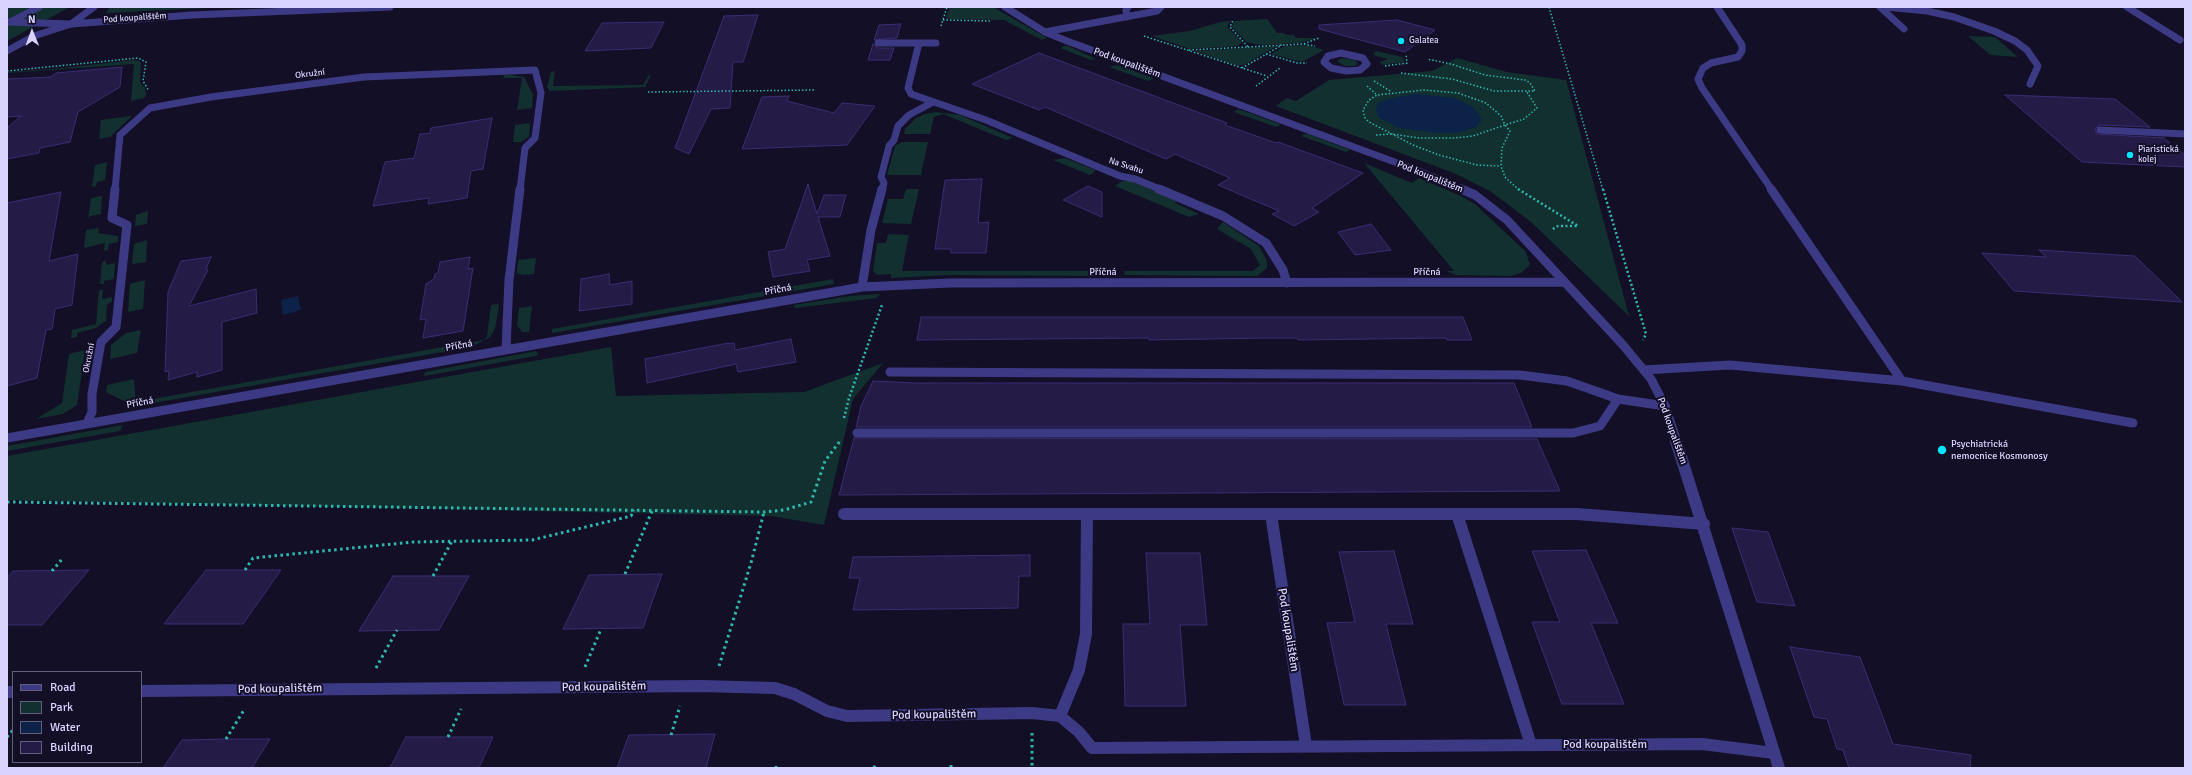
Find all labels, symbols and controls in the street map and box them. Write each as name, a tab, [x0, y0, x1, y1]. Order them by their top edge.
street label: Pod koupalištěm	[103, 10, 167, 26]
north arrow	[12, 12, 52, 52]
text: N	[28, 13, 36, 26]
marker: Galatea	[1396, 36, 1406, 46]
place label: Galatea	[1409, 36, 1439, 46]
street label: Pod koupalištěm	[1092, 45, 1162, 81]
street label: Okružní	[294, 67, 326, 81]
place label: Piaristická kolej	[2138, 145, 2179, 166]
marker: Piaristická kolej	[2125, 150, 2135, 160]
street label: Na Svahu	[1107, 155, 1145, 177]
street label: Pod koupalištěm	[1395, 158, 1465, 196]
street label: Příčná	[1089, 266, 1117, 278]
street label: Příčná	[1413, 266, 1441, 278]
street label: Příčná	[764, 282, 792, 298]
street label: Příčná	[445, 338, 473, 354]
street label: Okružní	[81, 342, 97, 374]
street label: Příčná	[126, 395, 154, 411]
street label: Pod koupalištěm	[1654, 396, 1690, 466]
place label: Psychiatrická nemocnice Kosmonosy	[1951, 438, 2048, 462]
marker: Psychiatrická nemocnice Kosmonosy	[1936, 444, 1948, 456]
street label: Pod koupalištěm	[1274, 587, 1302, 673]
legend	[12, 671, 142, 763]
street label: Pod koupalištěm	[562, 679, 646, 695]
text: Road	[50, 680, 76, 695]
street label: Pod koupalištěm	[238, 681, 322, 697]
text: Park	[50, 700, 73, 715]
street label: Pod koupalištěm	[892, 707, 976, 723]
text: Water	[50, 720, 80, 735]
street label: Pod koupalištěm	[1563, 738, 1647, 752]
text: Building	[50, 740, 93, 755]

